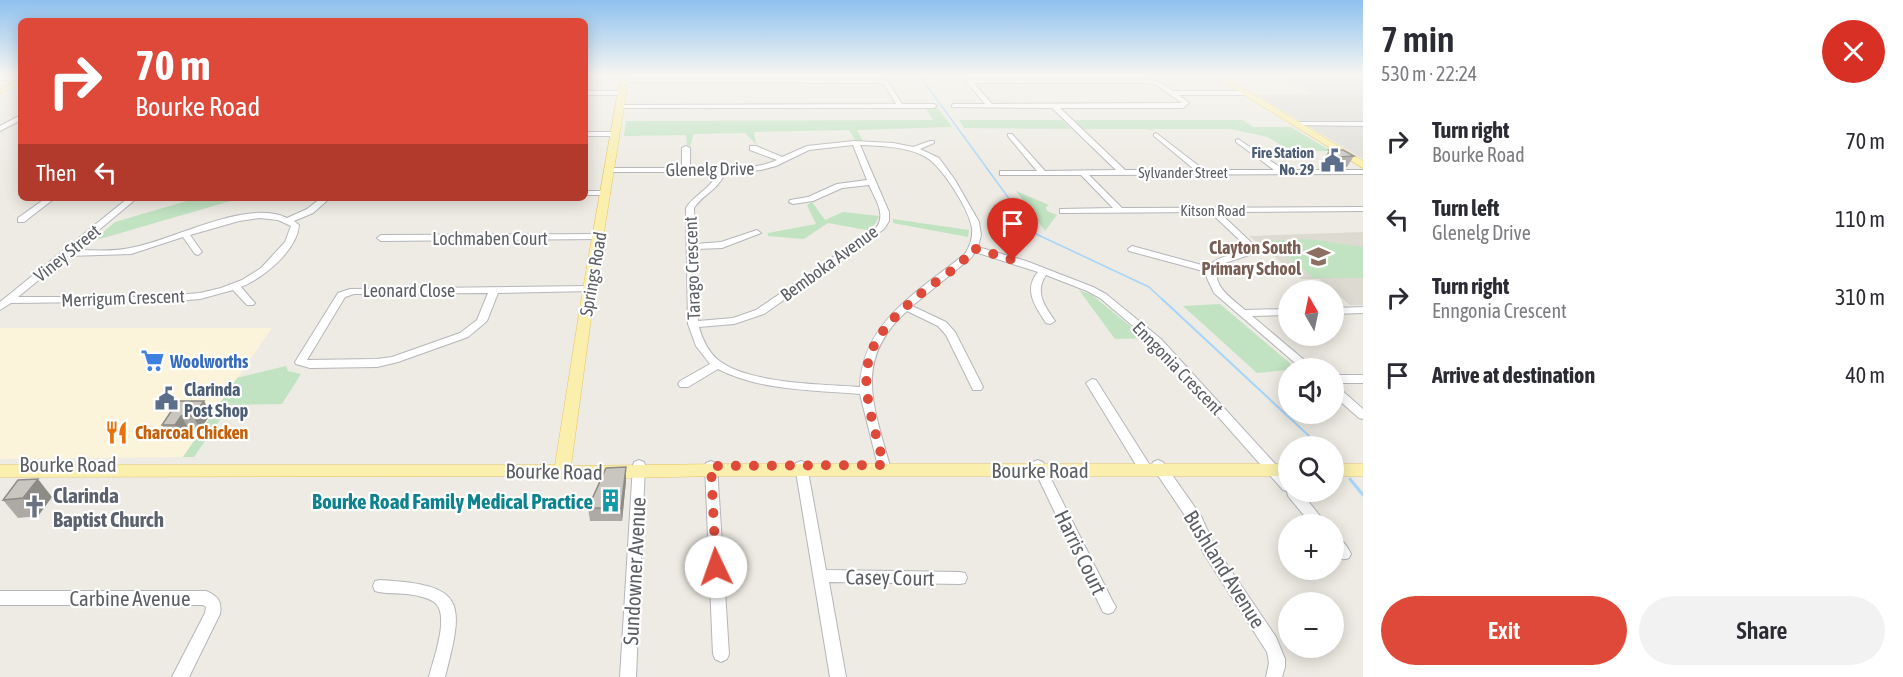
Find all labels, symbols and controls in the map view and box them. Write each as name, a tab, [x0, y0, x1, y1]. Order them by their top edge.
text: 7 min	[1381, 18, 1455, 60]
button: close	[1822, 20, 1885, 83]
text: 70 m	[135, 41, 210, 89]
icon: right	[36, 42, 114, 120]
text: 530 m · 22:24	[1381, 62, 1477, 85]
text: Bourke Road	[135, 91, 260, 122]
text: Turn right	[1432, 117, 1509, 143]
icon: right	[1381, 125, 1414, 158]
text: 70 m	[1845, 128, 1885, 154]
text: Bourke Road	[1432, 143, 1525, 166]
place label: Fire Station No. 29	[1252, 144, 1314, 178]
public building icon: Fire Station No. 29	[1319, 148, 1345, 174]
icon: left	[89, 156, 122, 189]
street label: Glenelg Drive	[665, 158, 755, 180]
text: Then	[36, 160, 77, 186]
street label: Sylvander Street	[1138, 164, 1228, 181]
text: Turn left	[1432, 195, 1499, 221]
pin	[987, 198, 1038, 260]
street label: Kitson Road	[1180, 202, 1246, 219]
icon: left	[1381, 203, 1414, 236]
text: 110 m	[1835, 206, 1885, 232]
icon: arrive	[996, 207, 1029, 240]
street label: Tarago Crescent	[680, 216, 704, 320]
street label: Viney Street	[30, 220, 104, 286]
street label: Bemboka Avenue	[776, 221, 882, 305]
text: Glenelg Drive	[1432, 221, 1531, 244]
street label: Lochmaben Court	[432, 228, 548, 249]
street label: Springs Road	[575, 230, 611, 318]
place label: Clayton South Primary School	[1202, 237, 1301, 279]
school or university icon: Clayton South Primary School	[1306, 244, 1332, 270]
text: Turn right	[1432, 273, 1509, 299]
street label: Leonard Close	[363, 280, 455, 301]
north arrow	[1278, 280, 1344, 346]
map controls	[1278, 280, 1344, 658]
icon: right	[1381, 281, 1414, 314]
text: 310 m	[1835, 284, 1885, 310]
street label: Merrigum Crescent	[61, 285, 185, 311]
text: Enngonia Crescent	[1432, 299, 1567, 322]
street label: Enngonia Crescent	[1128, 317, 1228, 419]
supermarket icon: Woolworths	[139, 348, 165, 374]
place label: Woolworths	[169, 351, 249, 372]
button: sound	[1278, 358, 1344, 424]
icon: arrive	[1381, 359, 1414, 392]
text: Arrive at destination	[1432, 362, 1595, 388]
text: 40 m	[1845, 362, 1885, 388]
place label: Clarinda Post Shop	[184, 379, 248, 421]
public building icon: Clarinda Post Shop	[153, 386, 179, 412]
restaurant icon: Charcoal Chicken	[104, 419, 130, 445]
place label: Charcoal Chicken	[135, 422, 249, 443]
button: search	[1278, 436, 1344, 502]
street label: Bourke Road	[19, 452, 117, 476]
street label: Bourke Road	[505, 458, 603, 484]
street label: Bourke Road	[991, 458, 1089, 482]
place label: Clarinda Baptist Church	[53, 483, 164, 531]
building icon: Bourke Road Family Medical Practice	[598, 488, 624, 514]
place label: Bourke Road Family Medical Practice	[312, 489, 593, 513]
church icon: Clarinda Baptist Church	[22, 494, 48, 520]
street label: Sundowner Avenue	[618, 496, 650, 646]
street label: Harris Court	[1050, 506, 1112, 598]
street label: Bushland Avenue	[1179, 506, 1271, 632]
button: +	[1278, 514, 1344, 580]
position arrow	[684, 535, 748, 599]
street label: Casey Court	[845, 564, 935, 590]
street label: Carbine Avenue	[70, 586, 190, 610]
button: −	[1278, 592, 1344, 658]
button: Exit	[1381, 596, 1627, 665]
button: Share	[1639, 596, 1885, 665]

